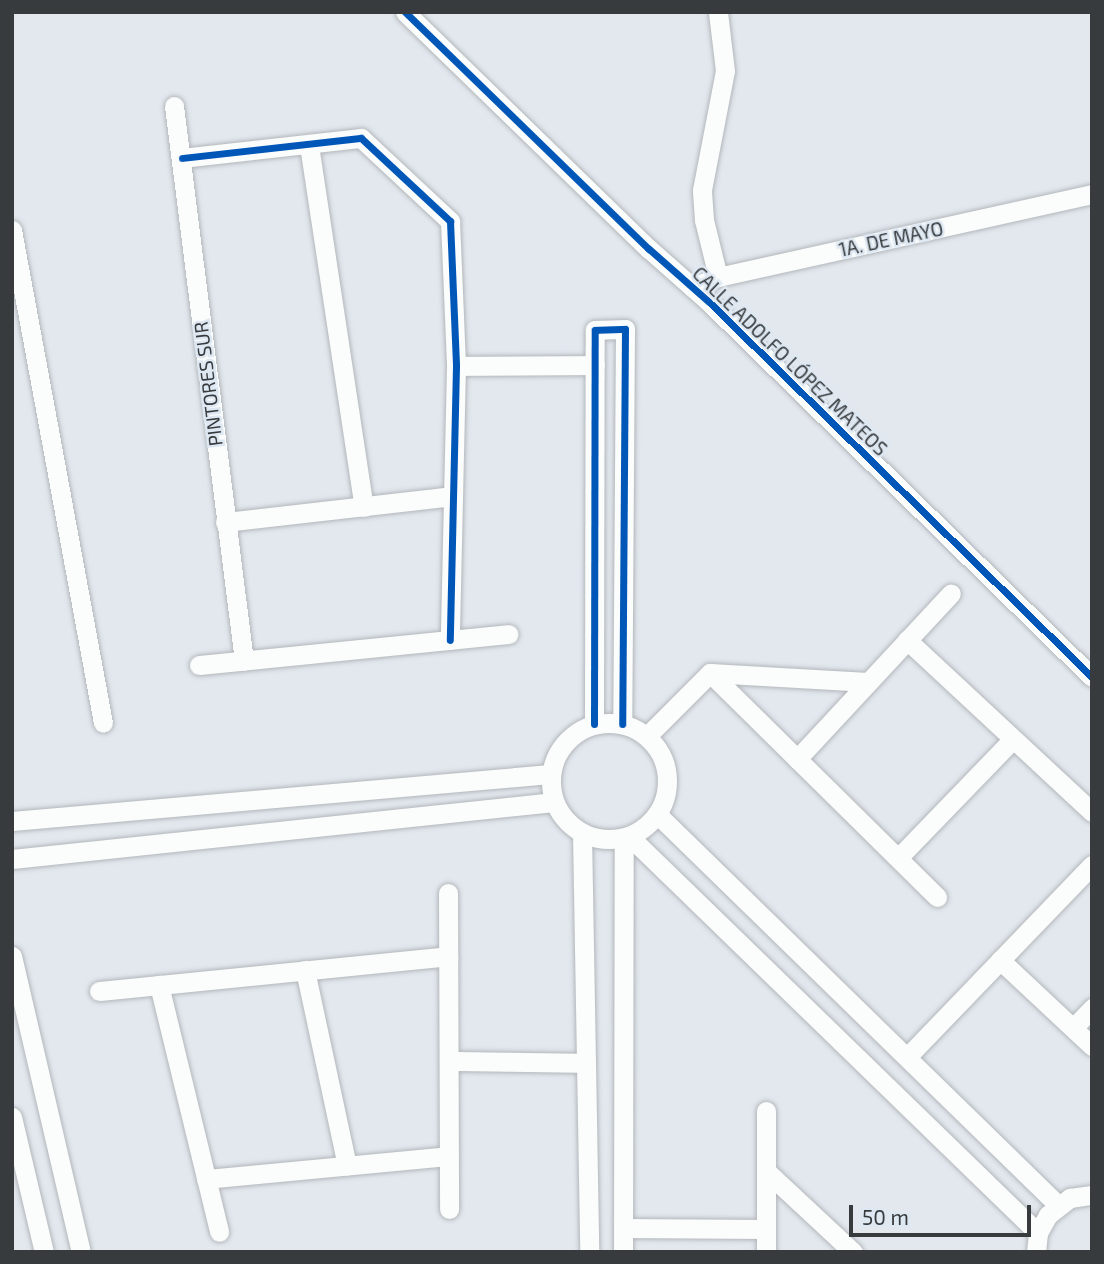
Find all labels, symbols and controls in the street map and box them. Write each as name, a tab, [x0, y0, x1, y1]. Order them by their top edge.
street label: 1A. DE MAYO	[837, 217, 945, 261]
street label: CALLE ADOLFO LÓPEZ MATEOS	[688, 262, 892, 460]
street label: PINTORES SUR	[189, 320, 227, 448]
scale bar	[852, 1190, 1034, 1234]
text: 50 m	[862, 1204, 909, 1229]

